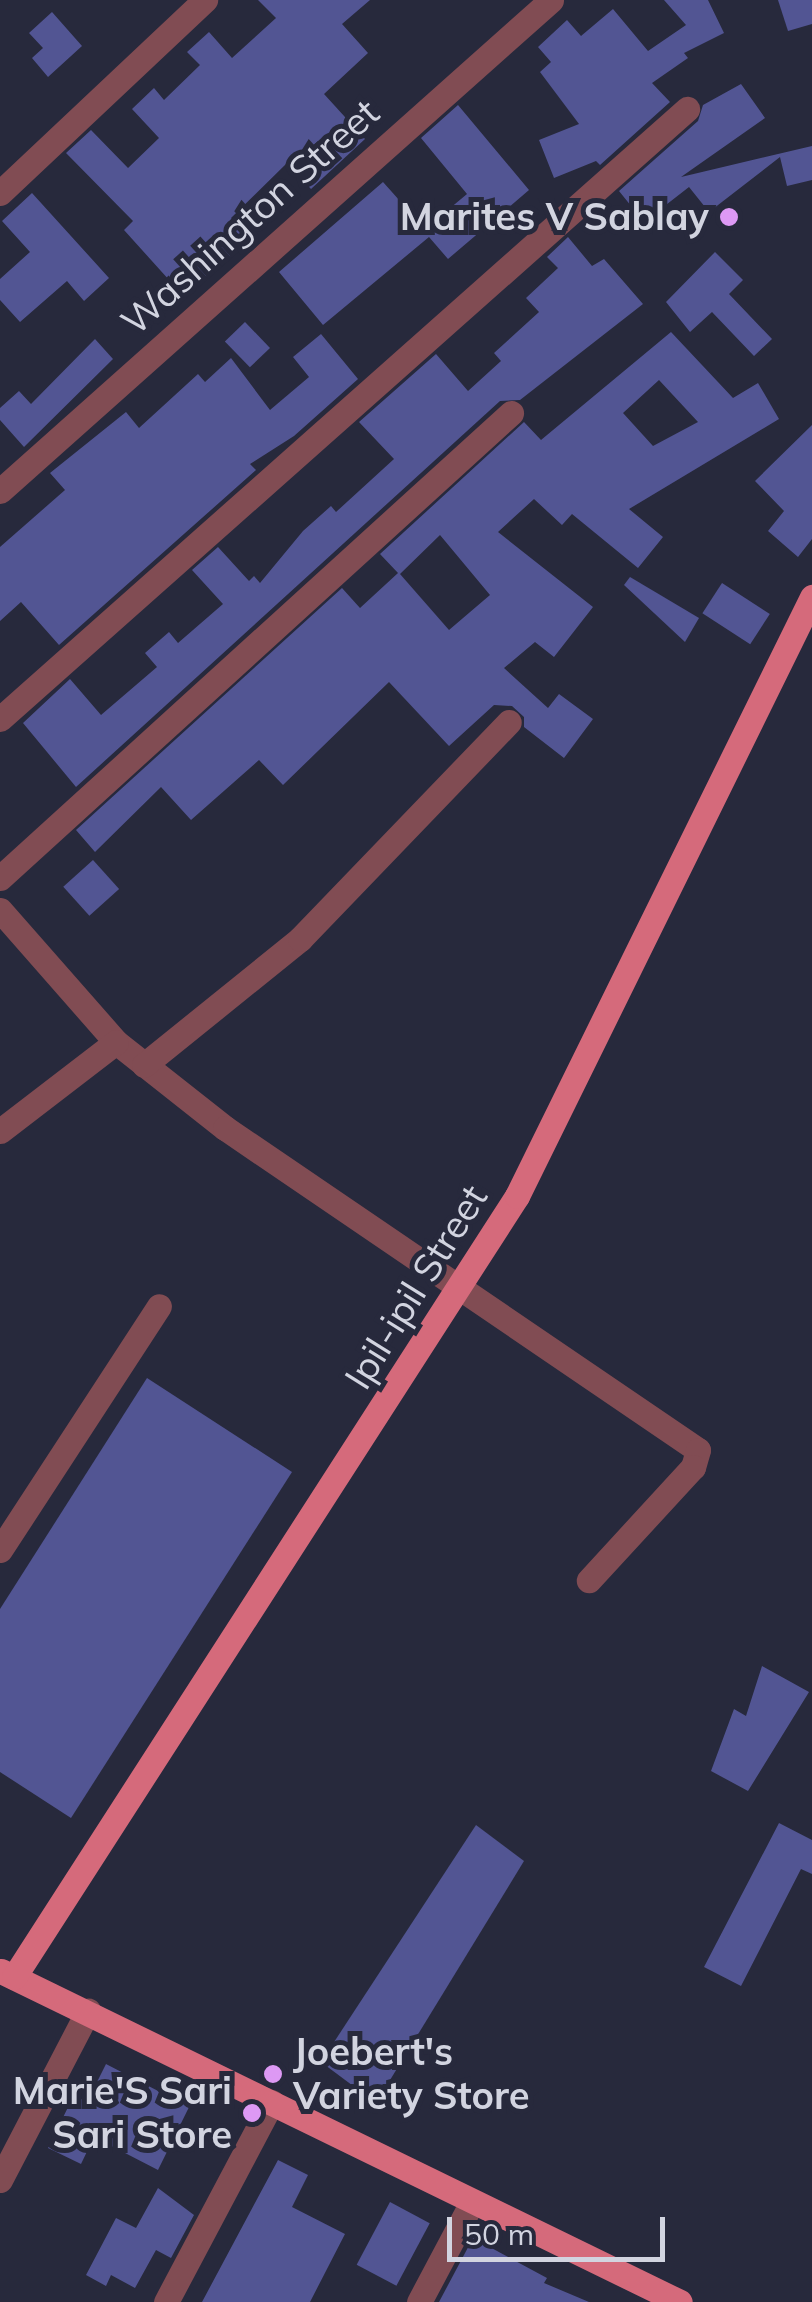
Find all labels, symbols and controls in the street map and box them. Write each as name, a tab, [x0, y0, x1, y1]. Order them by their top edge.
street label: Washington Street	[112, 90, 388, 344]
place label: Marites V Sablay	[400, 194, 709, 240]
marker: Marites V Sablay	[718, 206, 740, 228]
street label: Ipil-ipil Street	[335, 1177, 497, 1397]
place label: Joebert's Variety Store	[293, 2029, 530, 2118]
marker: Joebert's Variety Store	[262, 2063, 284, 2085]
place label: Marie'S Sari Sari Store	[13, 2068, 232, 2158]
marker: Marie'S Sari Sari Store	[241, 2102, 263, 2124]
scale bar	[452, 2197, 670, 2259]
text: 50 m	[464, 2215, 534, 2253]

